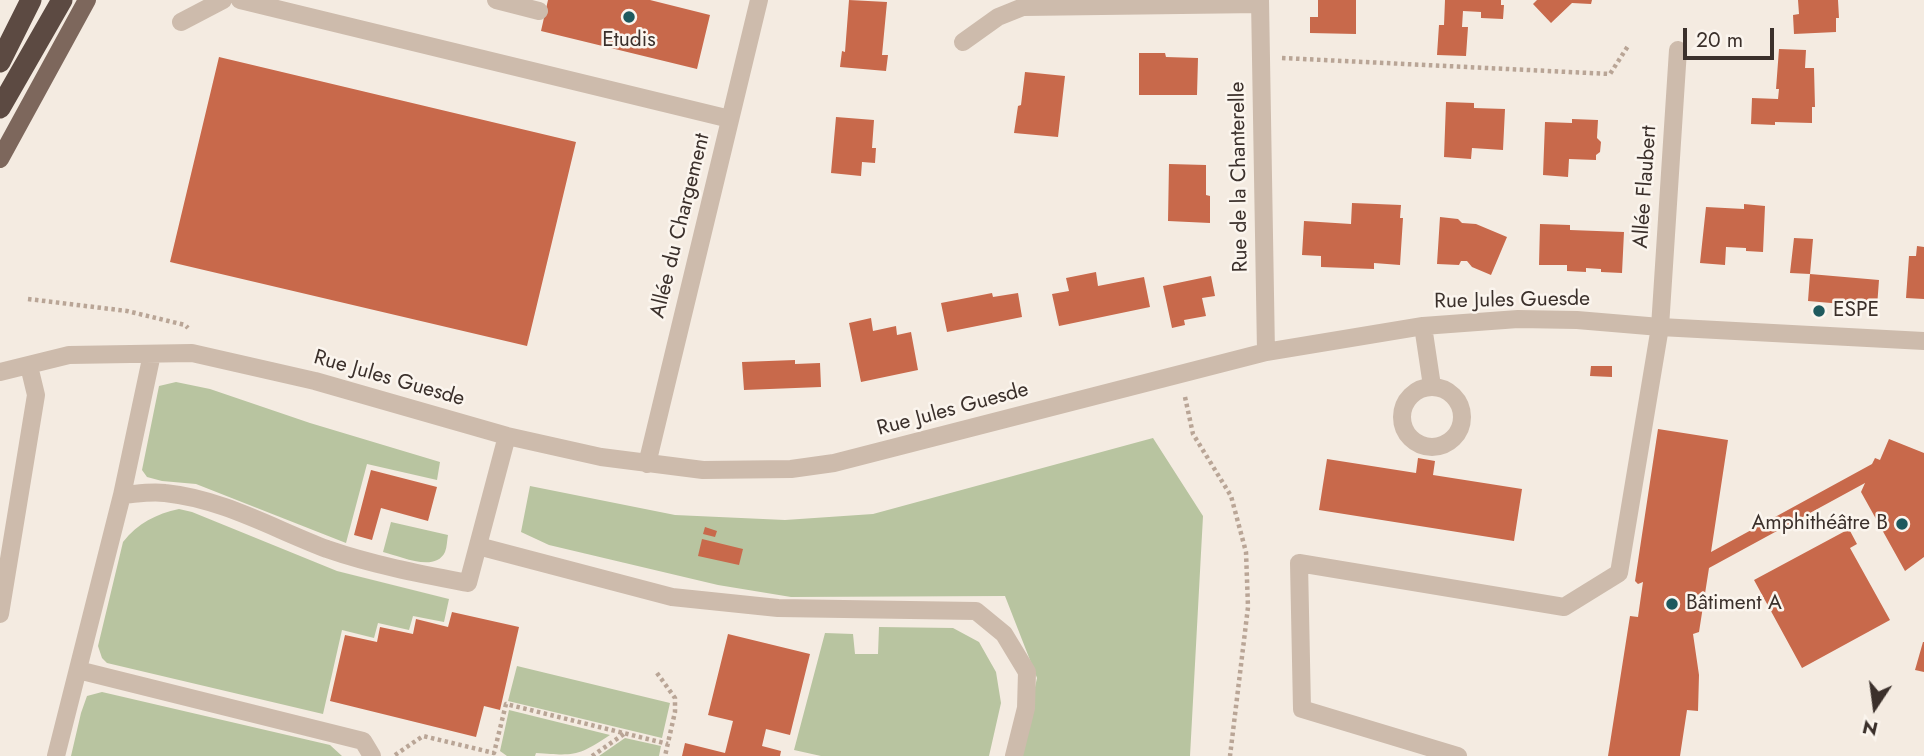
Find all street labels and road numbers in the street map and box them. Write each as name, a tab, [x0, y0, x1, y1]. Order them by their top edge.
street label: Rue de la Chanterelle	[1226, 81, 1254, 273]
street label: Allée Flaubert	[1629, 125, 1663, 249]
street label: Allée du Chargement	[646, 131, 716, 321]
street label: Rue Jules Guesde	[1434, 287, 1590, 315]
street label: Rue Jules Guesde	[311, 345, 467, 413]
street label: Rue Jules Guesde	[875, 378, 1031, 442]

